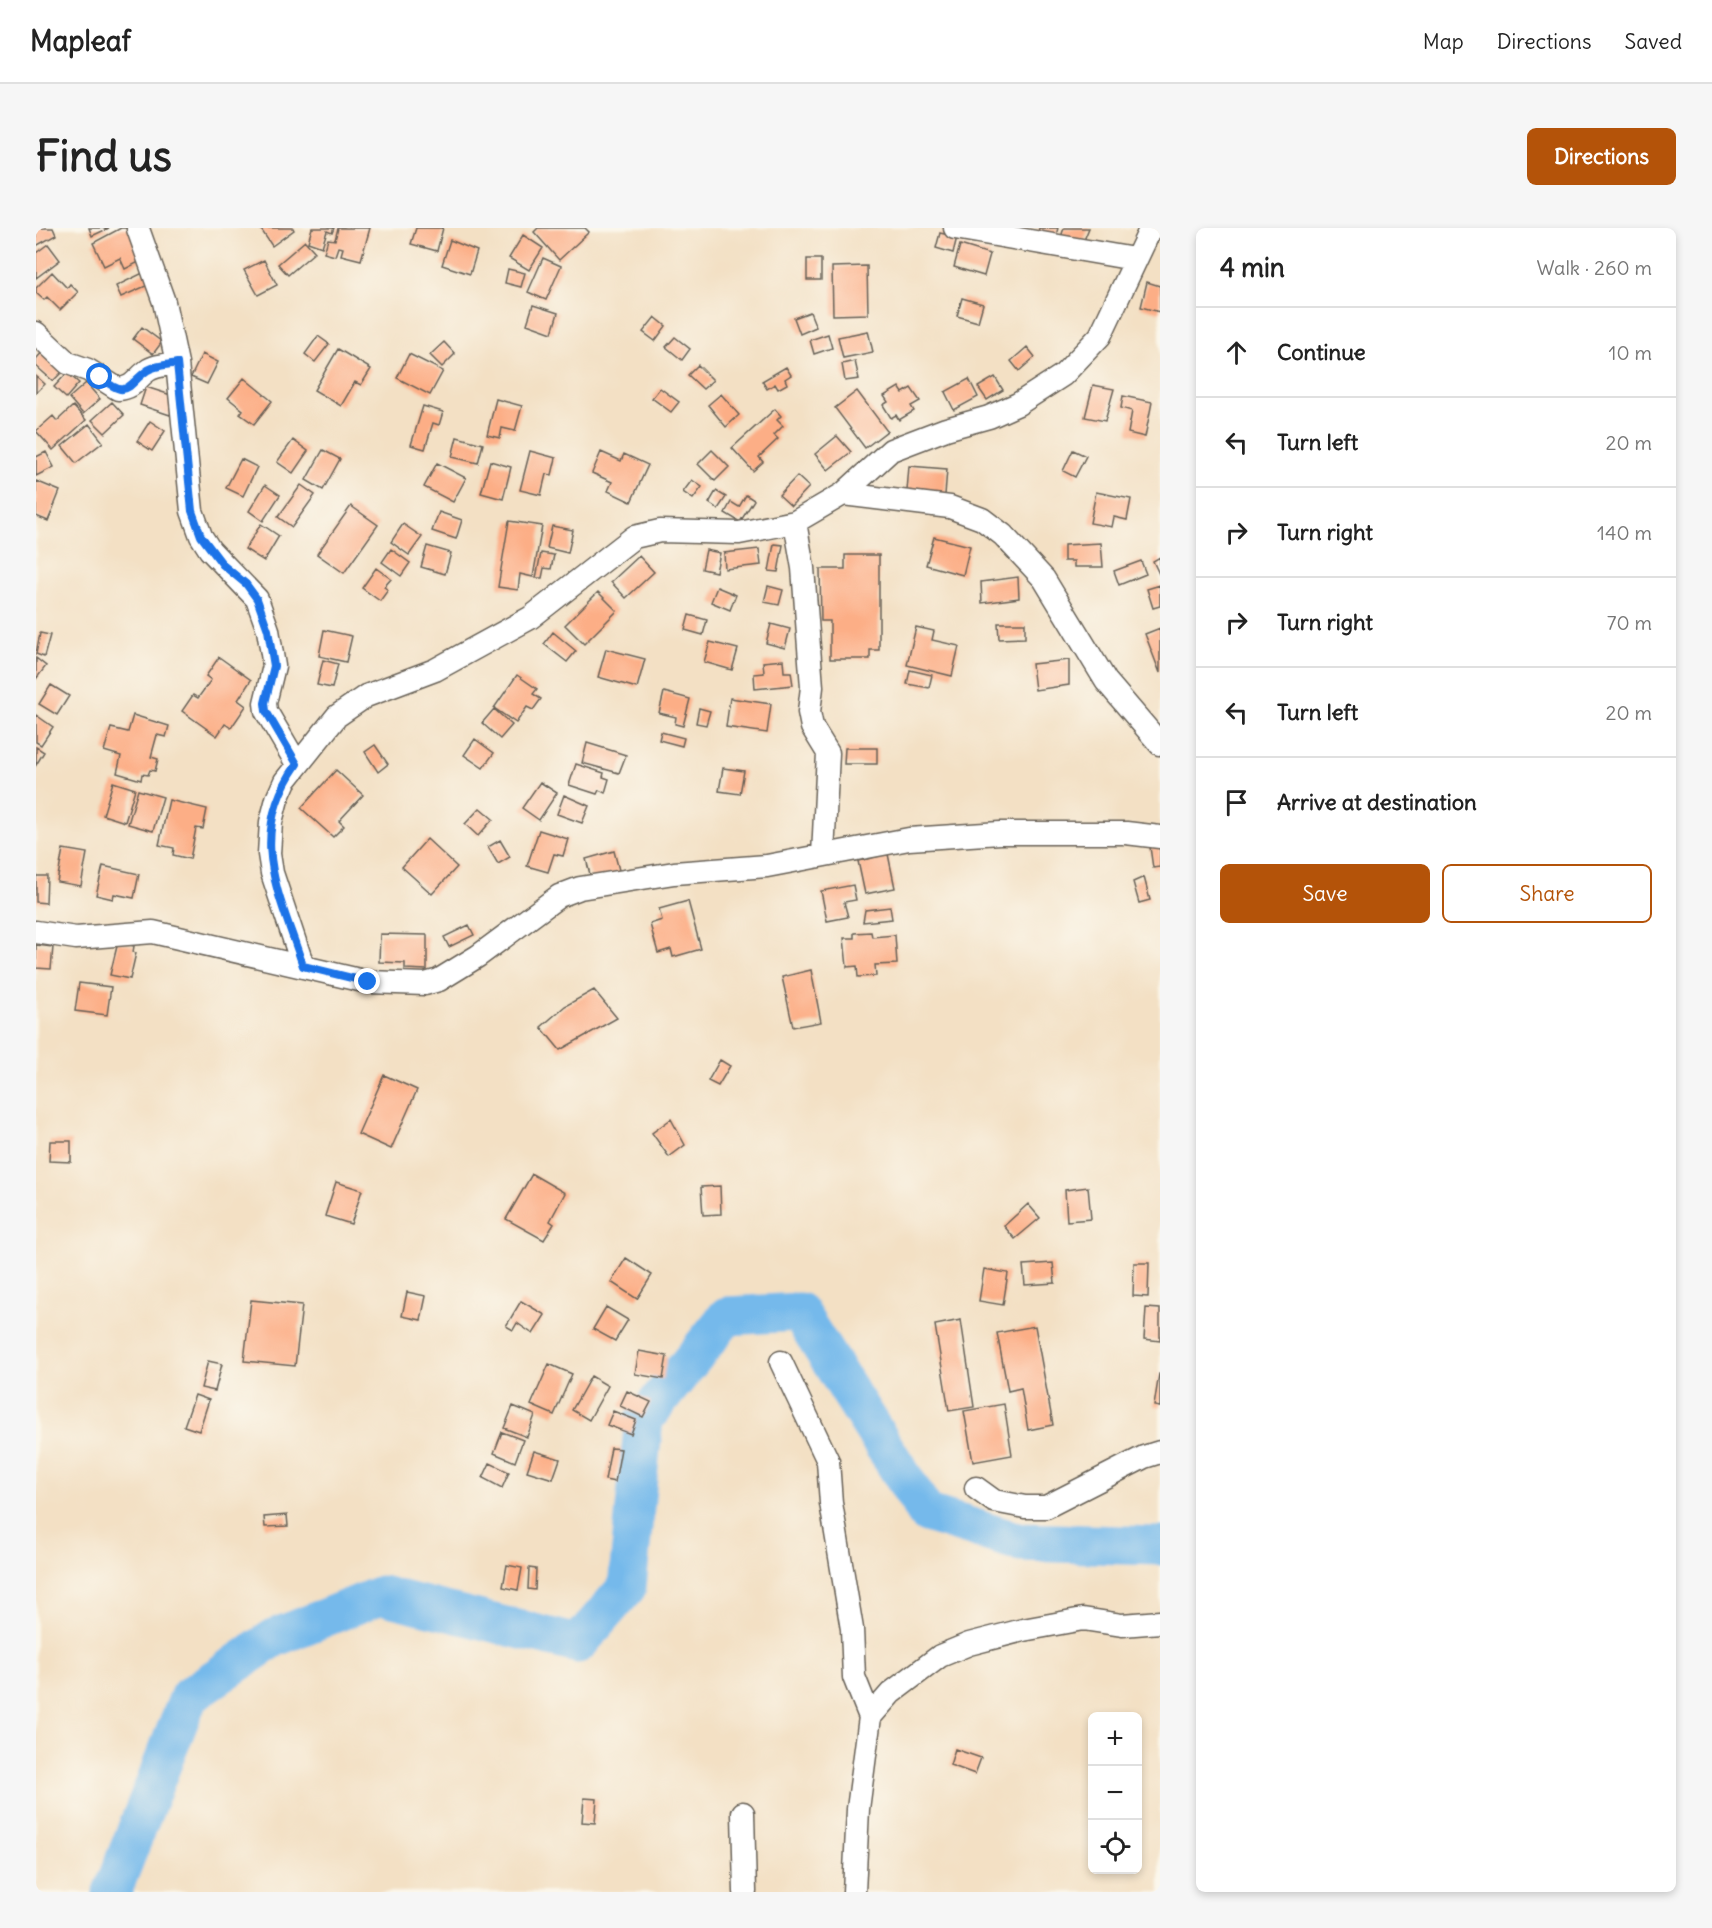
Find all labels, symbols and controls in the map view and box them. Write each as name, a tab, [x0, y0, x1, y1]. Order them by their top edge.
text: Mapleaf	[30, 23, 131, 59]
text: Map	[1423, 28, 1464, 55]
text: Directions	[1497, 28, 1591, 55]
text: Saved	[1624, 28, 1682, 55]
button: Directions	[1527, 128, 1676, 185]
text: Find us	[36, 130, 172, 182]
text: 4 min	[1220, 251, 1285, 284]
text: Walk · 260 m	[1536, 255, 1652, 280]
icon: ahead	[1220, 336, 1253, 369]
text: Continue	[1277, 338, 1366, 366]
text: 10 m	[1609, 340, 1652, 365]
route start	[86, 363, 112, 389]
icon: left	[1220, 426, 1253, 459]
text: Turn left	[1277, 428, 1358, 456]
text: 20 m	[1606, 430, 1652, 455]
icon: right	[1220, 516, 1253, 549]
text: Turn right	[1277, 518, 1373, 546]
text: 140 m	[1597, 520, 1652, 545]
icon: right	[1220, 606, 1253, 639]
text: Turn right	[1277, 608, 1373, 636]
text: 70 m	[1607, 610, 1652, 635]
icon: left	[1220, 696, 1253, 729]
text: Turn left	[1277, 698, 1358, 726]
text: 20 m	[1606, 700, 1652, 725]
icon: arrive	[1220, 786, 1253, 819]
text: Arrive at destination	[1277, 788, 1477, 816]
button: Save	[1220, 864, 1430, 923]
button: Share	[1442, 864, 1652, 923]
route end	[354, 968, 380, 994]
map controls	[1088, 1712, 1142, 1874]
button: +	[1088, 1712, 1142, 1766]
button: −	[1088, 1766, 1142, 1820]
button: locate	[1088, 1820, 1142, 1874]

